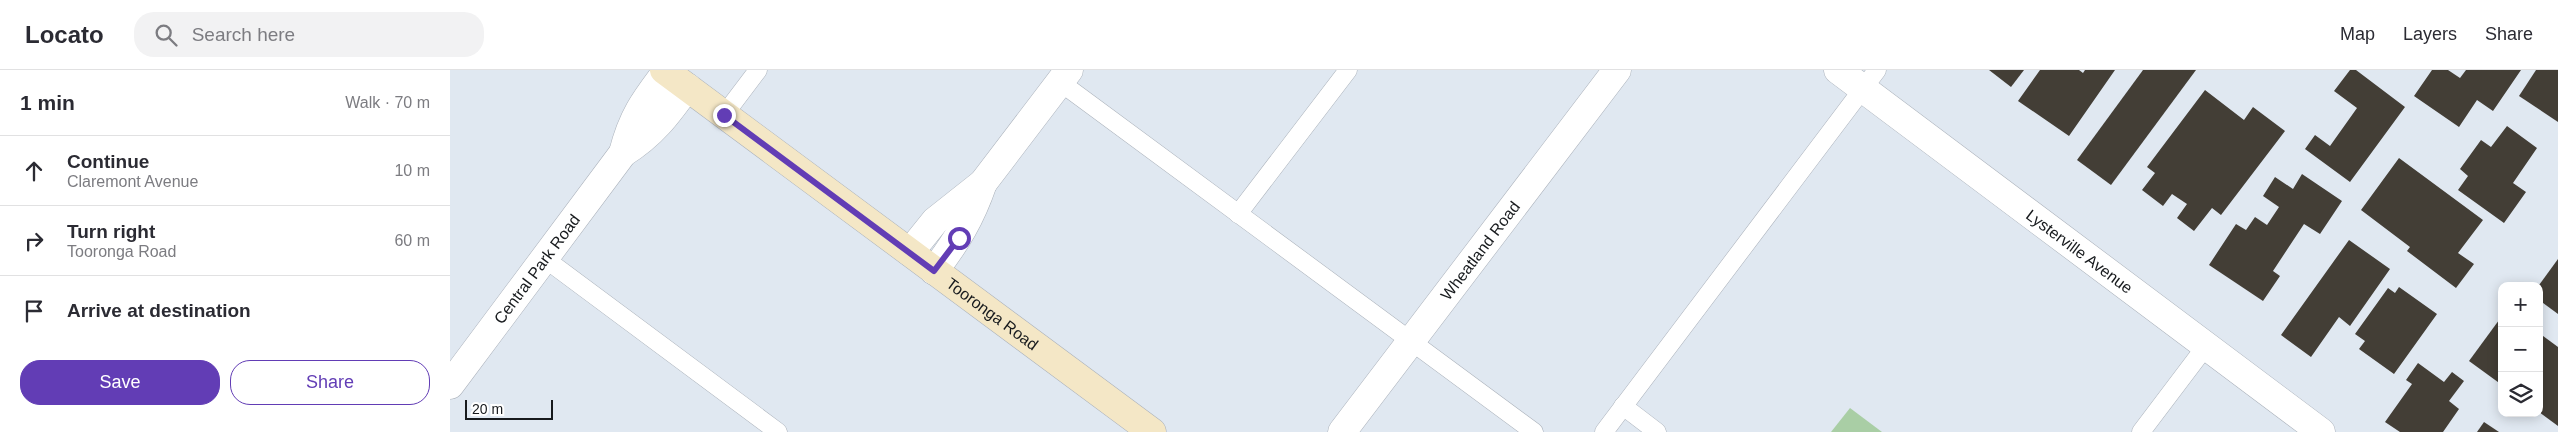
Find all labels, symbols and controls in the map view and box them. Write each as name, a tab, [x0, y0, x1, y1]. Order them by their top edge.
search box	[134, 12, 484, 57]
text: Locato	[25, 21, 104, 48]
icon: search	[152, 21, 180, 49]
text: Search here	[192, 24, 295, 45]
text: Map	[2340, 24, 2375, 44]
text: Layers	[2403, 24, 2457, 44]
text: Share	[2485, 24, 2533, 44]
text: 1 min	[20, 91, 75, 114]
text: Walk · 70 m	[345, 94, 430, 111]
route end	[713, 104, 736, 127]
text: Continue	[67, 151, 149, 172]
icon: ahead	[20, 157, 48, 185]
text: 10 m	[394, 162, 430, 179]
text: Claremont Avenue	[67, 173, 198, 190]
street label: Wheatland Road	[1437, 198, 1523, 303]
street label: Lysterville Avenue	[2023, 206, 2136, 297]
street label: Central Park Road	[491, 211, 583, 327]
text: Turn right	[67, 221, 155, 242]
icon: right	[20, 227, 48, 255]
route start	[948, 227, 971, 250]
text: 60 m	[394, 232, 430, 249]
text: Tooronga Road	[67, 243, 176, 260]
street label: Tooronga Road	[943, 275, 1041, 354]
map controls	[2498, 282, 2543, 417]
button: +	[2498, 282, 2543, 327]
icon: arrive	[20, 297, 48, 325]
text: Arrive at destination	[67, 300, 251, 321]
button: −	[2498, 327, 2543, 372]
button: Save	[20, 360, 220, 405]
button: Share	[230, 360, 430, 405]
button: layers	[2498, 372, 2543, 417]
scale bar	[465, 397, 552, 420]
text: 20 m	[472, 401, 503, 417]

